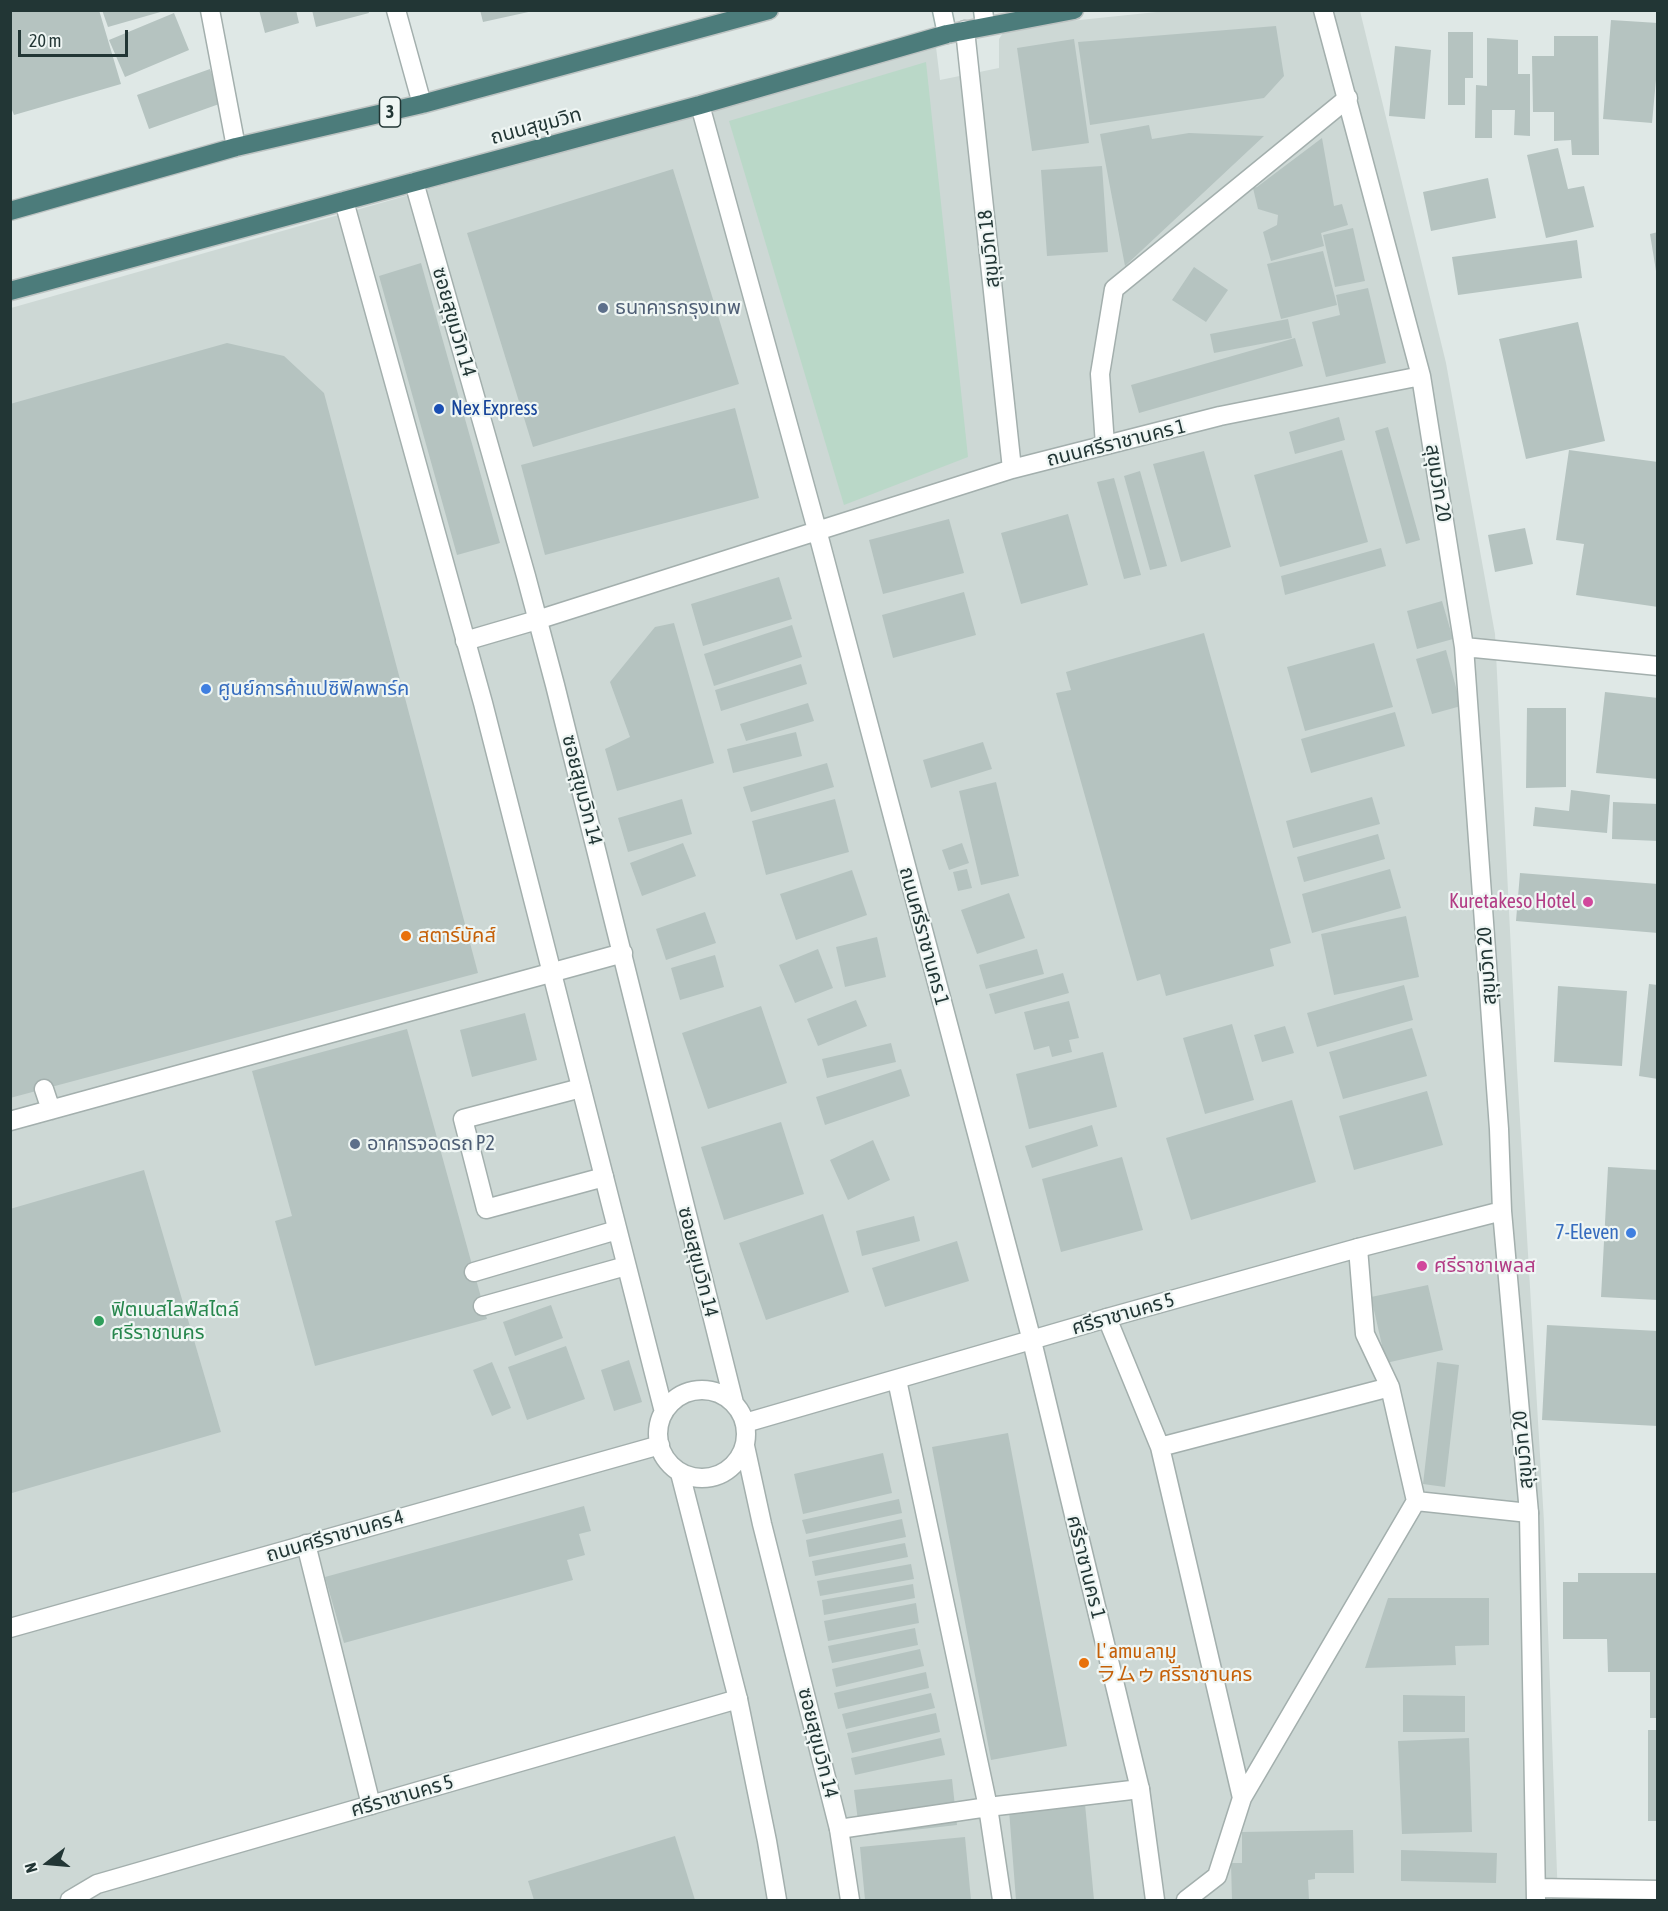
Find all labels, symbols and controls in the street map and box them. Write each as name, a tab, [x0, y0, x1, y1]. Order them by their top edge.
scale bar	[21, 18, 130, 56]
text: 20 m	[29, 30, 61, 51]
road number: 3	[380, 97, 400, 127]
street label: ถนนสุขุมวิท	[488, 102, 584, 150]
street label: สุขุมวิท 18	[973, 209, 1005, 289]
street label: ซอยสุขุมวิท 14	[427, 265, 481, 379]
place label: ธนาคารกรุงเทพ	[615, 296, 741, 320]
marker: ธนาคารกรุงเทพ	[596, 301, 610, 315]
place label: Nex Express	[451, 397, 538, 421]
marker: Nex Express	[432, 402, 446, 416]
street label: ถนนศรีราชานคร 1	[1044, 414, 1188, 472]
street label: สุขุมวิท 20	[1420, 442, 1456, 524]
place label: ศูนย์การค้าแปซิฟิคพาร์ค	[218, 677, 409, 701]
marker: ศูนย์การค้าแปซิฟิคพาร์ค	[199, 682, 213, 696]
street label: ซอยสุขุมวิท 14	[557, 732, 607, 848]
street label: ถนนศรีราชานคร 1	[894, 864, 954, 1008]
place label: Kuretakeso Hotel	[1449, 890, 1576, 914]
marker: Kuretakeso Hotel	[1581, 895, 1595, 909]
place label: สตาร์บัคส์	[418, 924, 496, 948]
street label: สุขุมวิท 20	[1472, 926, 1502, 1006]
marker: สตาร์บัคส์	[399, 929, 413, 943]
place label: อาคารจอดรถ P2	[367, 1132, 495, 1156]
marker: อาคารจอดรถ P2	[348, 1137, 362, 1151]
street label: ซอยสุขุมวิท 14	[673, 1204, 723, 1320]
place label: 7-Eleven	[1555, 1221, 1619, 1245]
marker: 7-Eleven	[1624, 1226, 1638, 1240]
place label: ศรีราชาเพลส	[1434, 1254, 1536, 1278]
marker: ศรีราชาเพลส	[1415, 1259, 1429, 1273]
street label: ศรีราชานคร 5	[1069, 1288, 1177, 1340]
place label: ฟิตเนสไลฟ์สไตล์ ศรีราชานคร	[111, 1298, 239, 1345]
marker: ฟิตเนสไลฟ์สไตล์ ศรีราชานคร	[92, 1314, 106, 1328]
street label: สุขุมวิท 20	[1508, 1410, 1538, 1490]
street label: ถนนศรีราชานคร 4	[263, 1505, 407, 1567]
street label: ศรีราชานคร 1	[1062, 1513, 1110, 1621]
place label: L' amu ลามู ラムゥ ศรีราชานคร	[1096, 1640, 1252, 1687]
marker: L' amu ลามู ラムゥ ศรีราชานคร	[1077, 1656, 1091, 1670]
street label: ซอยสุขุมวิท 14	[793, 1685, 843, 1801]
street label: ศรีราชานคร 5	[348, 1770, 456, 1822]
north arrow	[18, 1833, 78, 1893]
text: N	[21, 1861, 41, 1875]

